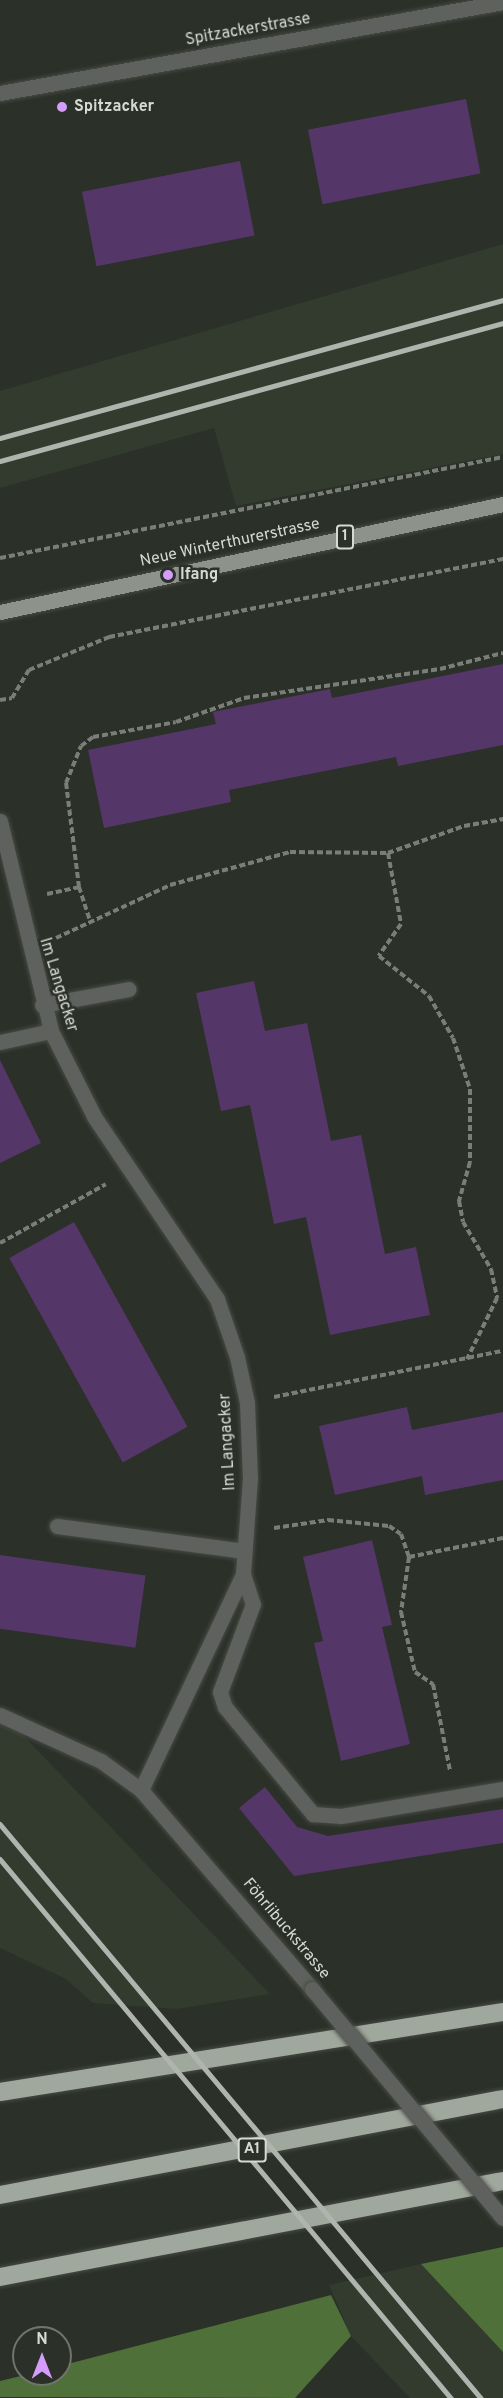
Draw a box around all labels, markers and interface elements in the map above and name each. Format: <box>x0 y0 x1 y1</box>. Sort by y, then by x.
street label: Spitzackerstrasse <box>184 10 312 50</box>
place label: Spitzacker <box>74 97 154 117</box>
marker: Spitzacker <box>55 100 69 114</box>
street label: Neue Winterthurerstrasse <box>138 515 322 571</box>
road number: 1 <box>336 525 354 549</box>
place label: Ifang <box>180 565 218 585</box>
marker: Ifang <box>161 568 175 582</box>
street label: Im Langacker <box>35 936 81 1034</box>
street label: Im Langacker <box>216 1393 240 1491</box>
street label: Föhrlibuckstrasse <box>238 1875 334 1983</box>
road number: A1 <box>237 2138 267 2162</box>
north arrow <box>12 2326 72 2386</box>
text: N <box>36 2330 48 2350</box>

